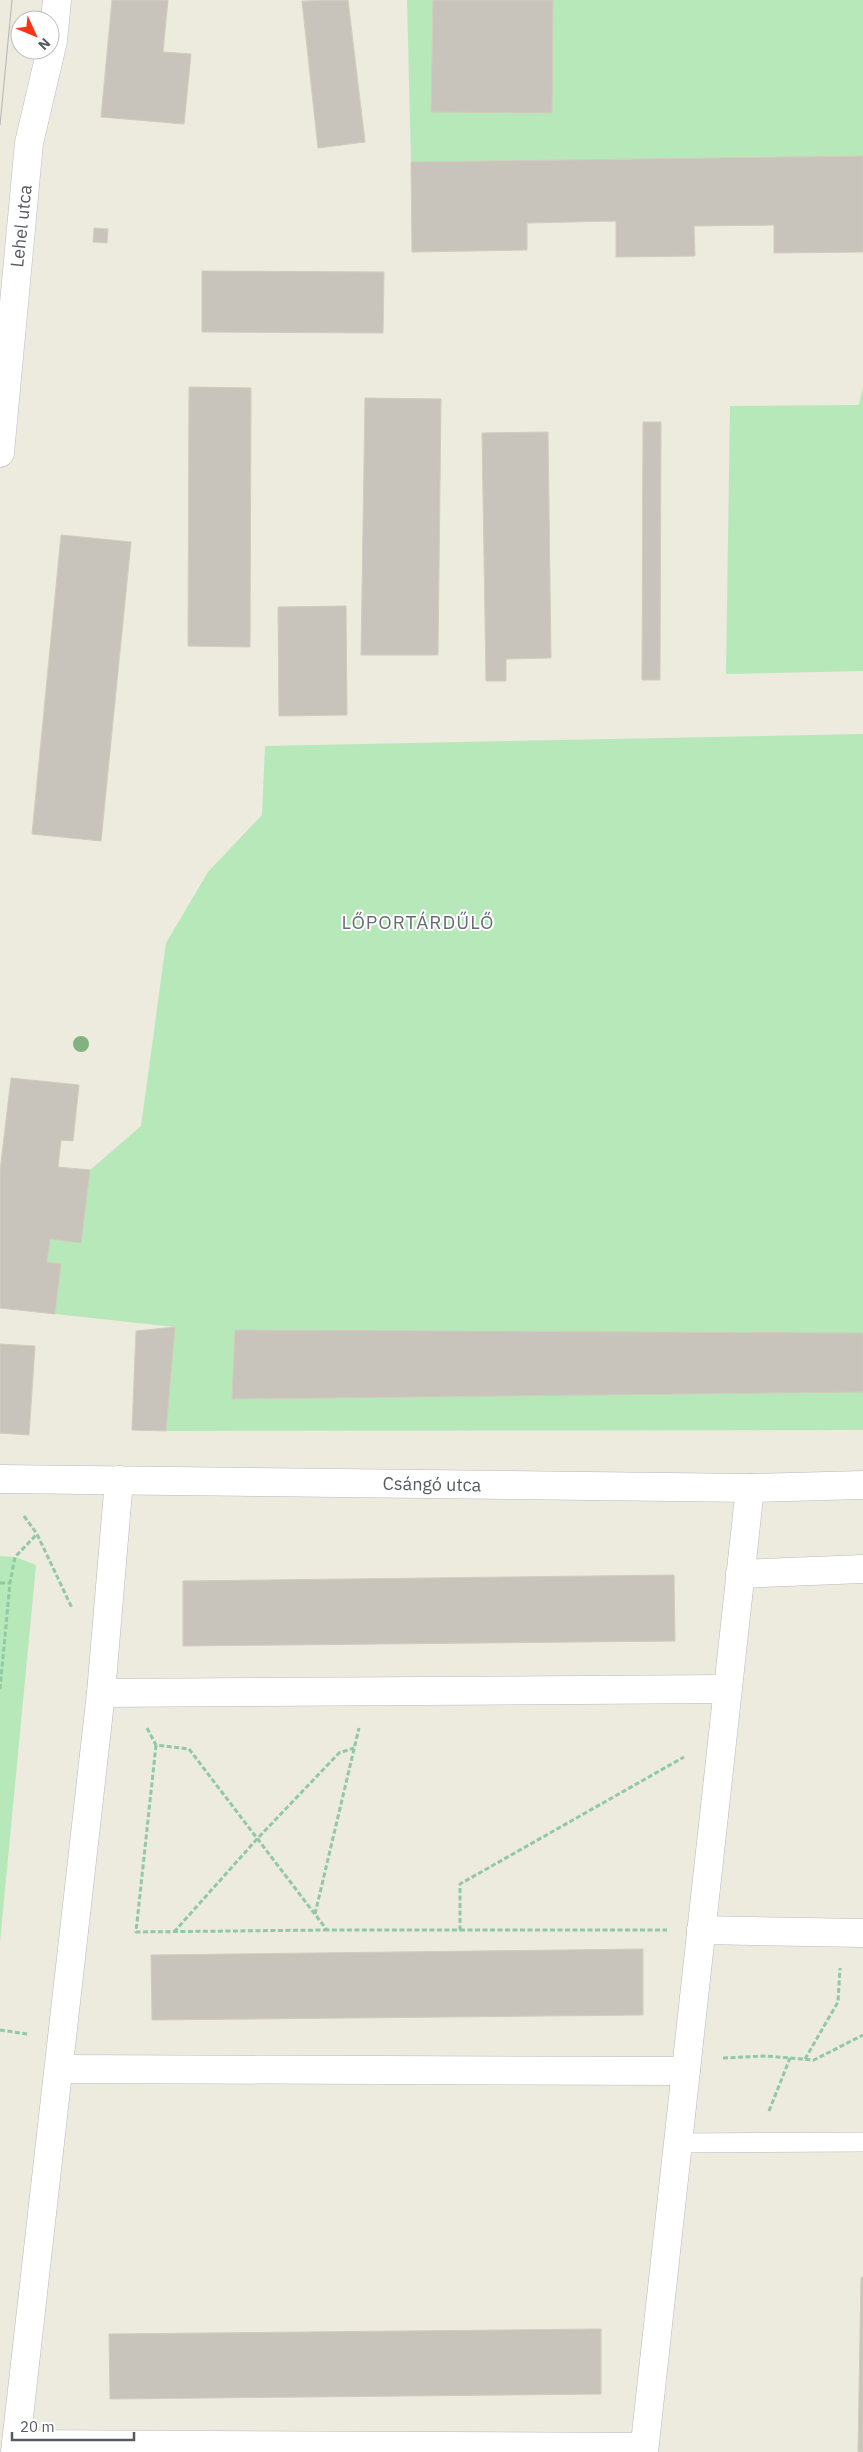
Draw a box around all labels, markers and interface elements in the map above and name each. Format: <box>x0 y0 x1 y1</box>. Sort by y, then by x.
north arrow <box>10 10 60 60</box>
text: N <box>34 34 54 54</box>
street label: Lehel utca <box>5 183 37 269</box>
district label: LŐPORTÁRDŰLŐ <box>341 910 495 934</box>
street label: Csángó utca <box>382 1472 482 1496</box>
scale bar <box>12 2410 135 2442</box>
text: 20 m <box>20 2417 55 2436</box>

